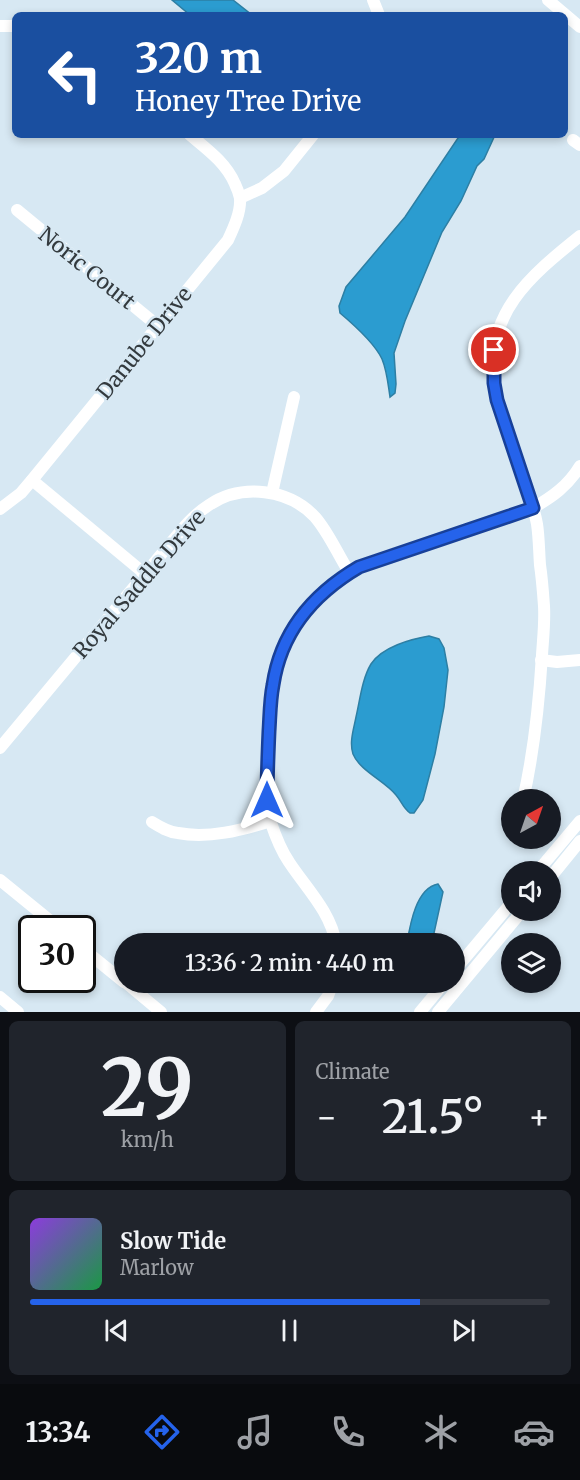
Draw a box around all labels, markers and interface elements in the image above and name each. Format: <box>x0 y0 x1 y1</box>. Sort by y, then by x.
text: 320 m <box>135 32 262 84</box>
icon: left <box>36 36 114 114</box>
text: Honey Tree Drive <box>135 84 361 118</box>
street label: Noric Court <box>33 221 141 315</box>
street label: Danube Drive <box>90 281 198 405</box>
pin <box>468 324 519 375</box>
icon: arrive <box>477 333 510 366</box>
street label: Royal Saddle Drive <box>67 504 211 664</box>
position arrow <box>235 768 299 832</box>
north arrow <box>501 789 561 849</box>
map controls <box>501 789 561 993</box>
button: sound <box>501 861 561 921</box>
speed limit sign: 30 <box>18 915 96 993</box>
button: layers <box>501 933 561 993</box>
text: 13:36 · 2 min · 440 m <box>185 949 394 977</box>
text: 29 <box>101 1039 194 1137</box>
text: Climate <box>316 1059 390 1084</box>
text: 21.5° <box>382 1089 484 1145</box>
text: − <box>316 1097 338 1138</box>
text: + <box>528 1097 550 1138</box>
text: km/h <box>121 1127 174 1152</box>
text: Slow Tide <box>120 1227 226 1255</box>
text: Marlow <box>120 1255 194 1280</box>
icon: previous <box>100 1314 133 1347</box>
icon: pause <box>273 1314 306 1347</box>
icon: next <box>447 1314 480 1347</box>
icon: directions <box>141 1411 183 1453</box>
icon: music <box>234 1411 276 1453</box>
icon: phone <box>327 1411 369 1453</box>
icon: climate <box>420 1411 462 1453</box>
icon: car <box>513 1411 555 1453</box>
text: 13:34 <box>25 1415 90 1449</box>

